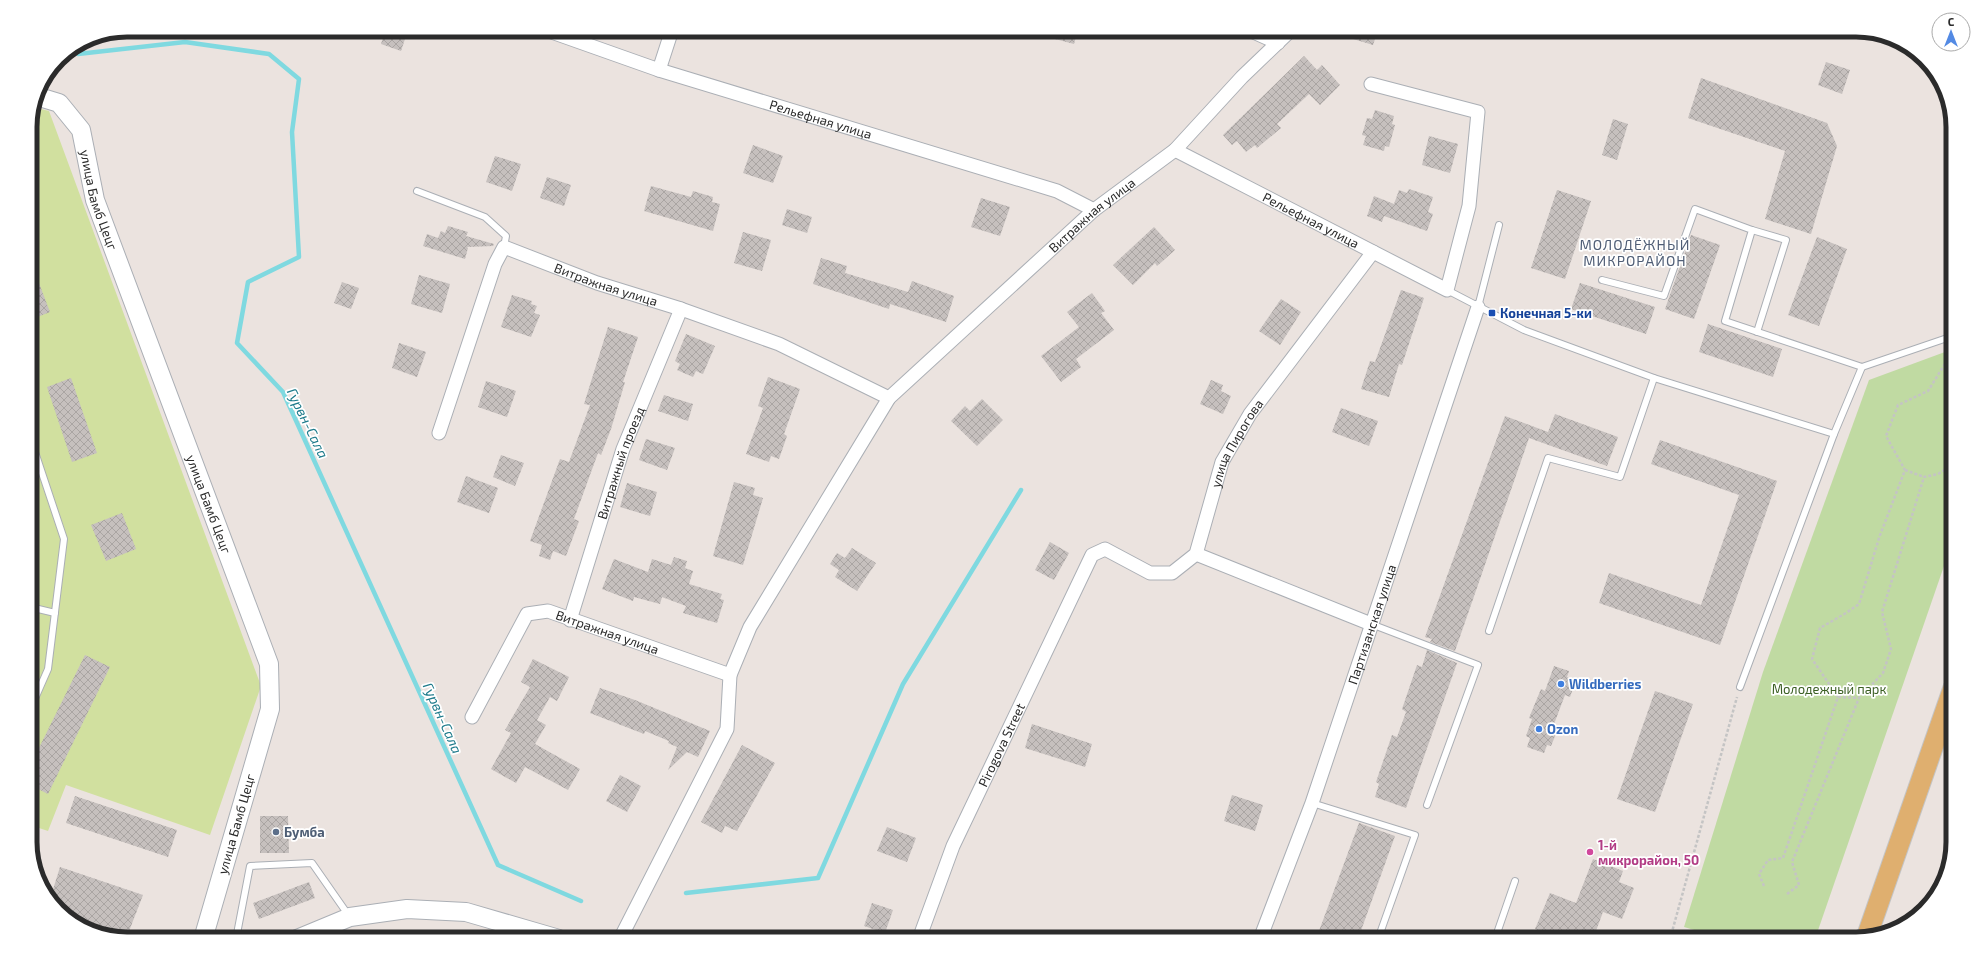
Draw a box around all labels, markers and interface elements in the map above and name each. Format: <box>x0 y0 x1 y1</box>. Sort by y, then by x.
north arrow <box>1931 12 1971 52</box>
text: С <box>1948 15 1955 28</box>
street label: Рельефная улица <box>768 96 874 142</box>
street label: улица Бамб Цецг <box>77 148 121 252</box>
street label: Витражная улица <box>1045 174 1138 256</box>
street label: Рельефная улица <box>1260 189 1362 251</box>
district label: МОЛОДЁЖНЫЙ МИКРОРАЙОН <box>1580 236 1690 269</box>
street label: Витражная улица <box>552 259 660 309</box>
place label: Конечная 5-ки <box>1500 305 1592 321</box>
marker: Конечная 5-ки <box>1487 308 1497 318</box>
water label: Гурвн-Сала <box>284 385 332 461</box>
street label: улица Пирогова <box>1207 396 1266 489</box>
street label: Витражный проезд <box>594 404 648 521</box>
street label: улица Бамб Цецг <box>183 453 235 556</box>
street label: Партизанская улица <box>1344 562 1399 686</box>
street label: Витражная улица <box>554 606 661 657</box>
place label: Wildberries <box>1569 676 1641 692</box>
marker: Wildberries <box>1556 679 1566 689</box>
water label: Гурвн-Сала <box>420 680 466 756</box>
park label: Молодежный парк <box>1772 681 1886 697</box>
street label: Pirogova Street <box>974 700 1028 789</box>
place label: Ozon <box>1547 721 1578 737</box>
marker: Ozon <box>1534 724 1544 734</box>
street label: улица Бамб Цецг <box>214 772 258 876</box>
place label: Бумба <box>284 824 325 840</box>
marker: Бумба <box>271 827 281 837</box>
place label: 1-й микрорайон, 50 <box>1598 837 1699 868</box>
marker: 1-й микрорайон, 50 <box>1585 847 1595 857</box>

